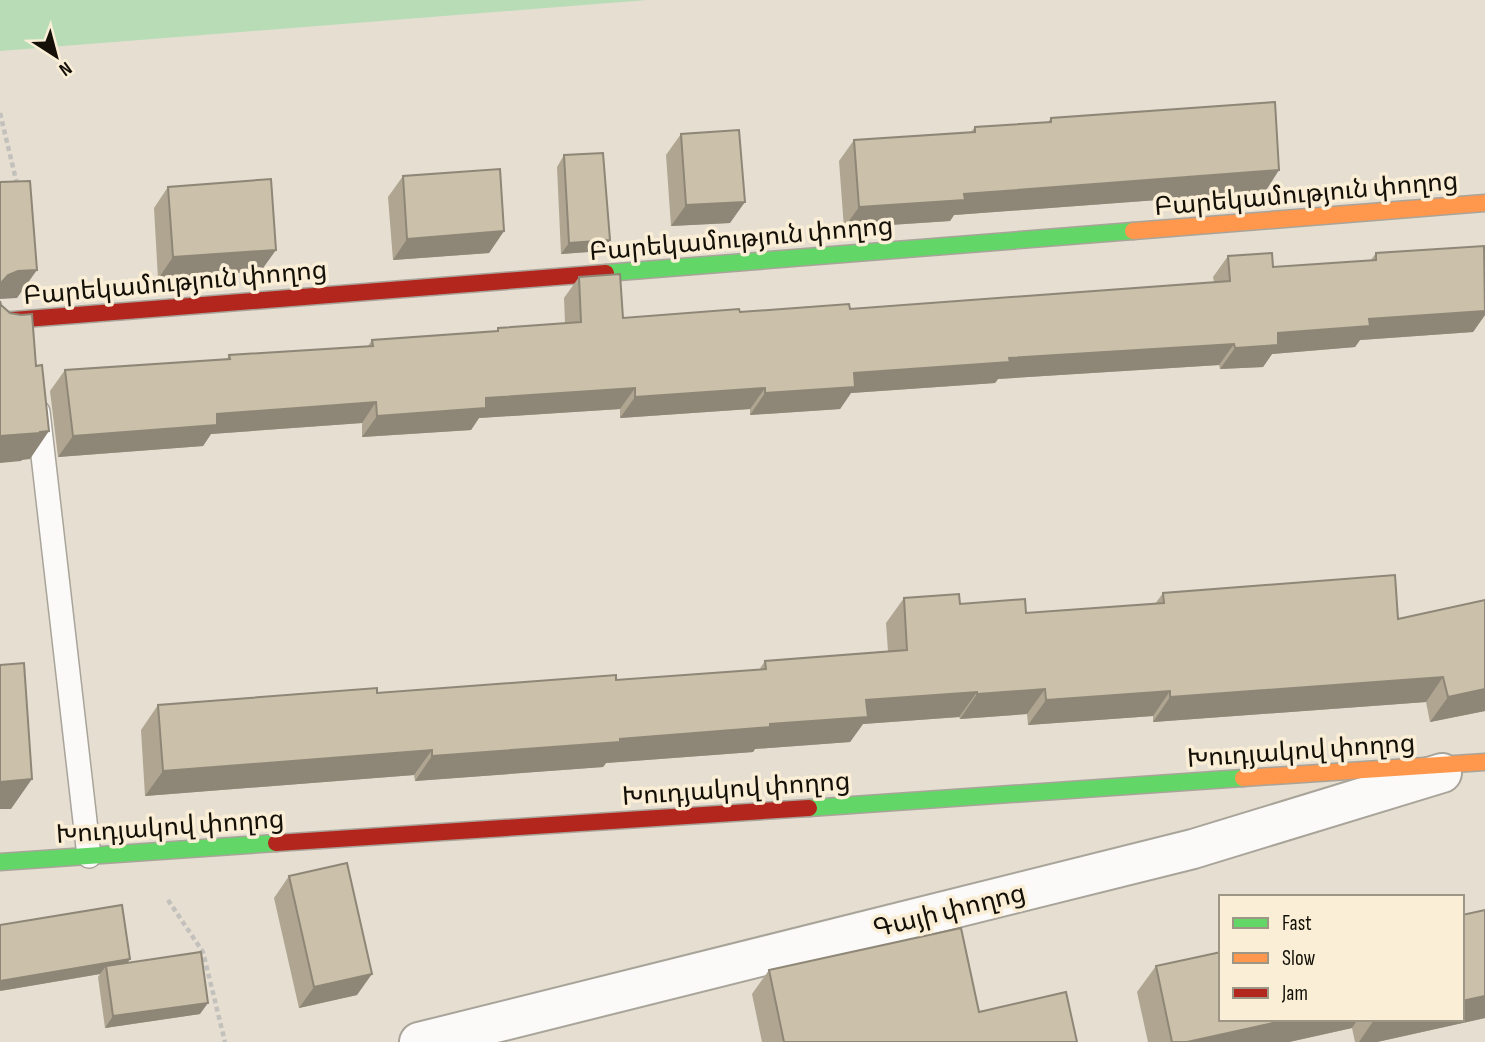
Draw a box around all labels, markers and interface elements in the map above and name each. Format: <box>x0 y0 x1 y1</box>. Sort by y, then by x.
north arrow <box>21 21 91 91</box>
text: N <box>54 56 76 81</box>
street label: Բարեկամություն փողոց <box>1153 166 1459 223</box>
street label: Բարեկամություն փողոց <box>588 211 894 268</box>
street label: Բարեկամություն փողոց <box>22 255 328 312</box>
street label: Խուդյակով փողոց <box>1186 728 1416 775</box>
street label: Խուդյակով փողոց <box>621 766 851 813</box>
street label: Խուդյակով փողոց <box>55 804 285 851</box>
street label: Գայի փողոց <box>870 878 1029 945</box>
legend <box>1219 895 1464 1021</box>
text: Fast <box>1282 911 1312 936</box>
text: Slow <box>1282 946 1316 971</box>
text: Jam <box>1281 981 1308 1006</box>

